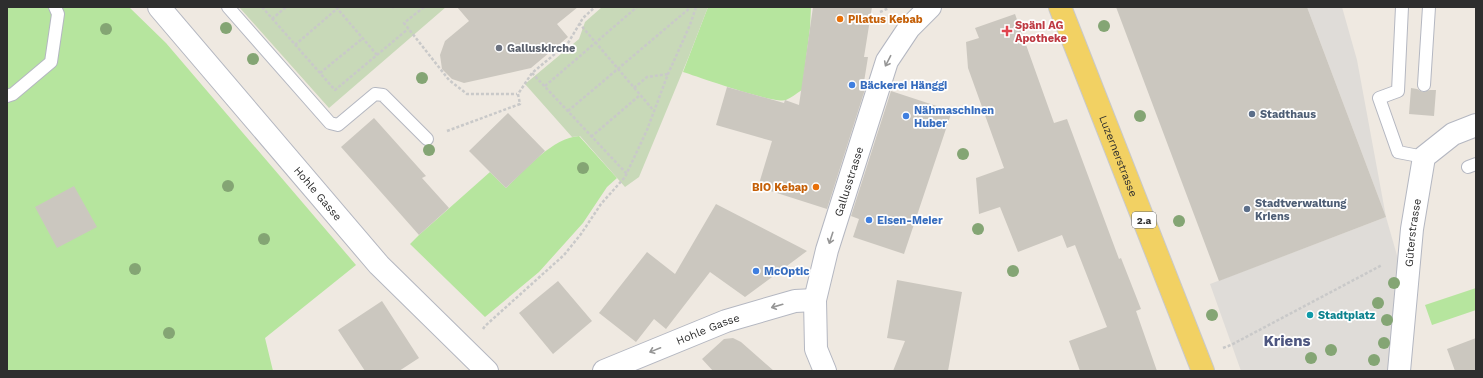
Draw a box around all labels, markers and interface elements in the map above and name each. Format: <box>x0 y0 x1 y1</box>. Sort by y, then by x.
place label: Pilatus Kebab <box>848 13 923 26</box>
marker: Pilatus Kebab <box>835 14 845 24</box>
place label: Späni AG Apotheke <box>1015 19 1067 45</box>
marker: Späni AG Apotheke <box>1002 26 1012 36</box>
place label: Galluskirche <box>507 42 575 55</box>
marker: Galluskirche <box>494 43 504 53</box>
one-way arrow <box>884 55 891 67</box>
place label: Bäckerei Hänggi <box>860 79 947 92</box>
marker: Bäckerei Hänggi <box>847 80 857 90</box>
place label: Nähmaschinen Huber <box>914 104 994 130</box>
place label: Stadthaus <box>1260 108 1316 121</box>
marker: Stadthaus <box>1247 109 1257 119</box>
marker: Nähmaschinen Huber <box>901 111 911 121</box>
street label: Luzernerstrasse <box>1096 114 1140 199</box>
street label: Gallusstrasse <box>832 145 866 218</box>
street label: Hohle Gasse <box>291 164 344 223</box>
place label: BIO Kebap <box>752 181 808 194</box>
marker: BIO Kebap <box>811 182 821 192</box>
place label: Stadtverwaltung Kriens <box>1255 197 1347 223</box>
street label: Güterstrasse <box>1403 198 1424 268</box>
marker: Stadtverwaltung Kriens <box>1242 204 1252 214</box>
road number: 2.a <box>1132 212 1156 228</box>
place label: Eisen-Meier <box>877 214 943 227</box>
marker: Eisen-Meier <box>864 215 874 225</box>
one-way arrow <box>827 231 834 244</box>
place label: McOptic <box>764 265 809 278</box>
marker: McOptic <box>751 266 761 276</box>
one-way arrow <box>771 303 784 311</box>
place label: Stadtplatz <box>1318 309 1376 322</box>
marker: Stadtplatz <box>1305 310 1315 320</box>
street label: Hohle Gasse <box>674 311 741 348</box>
district label: Kriens <box>1263 332 1311 350</box>
one-way arrow <box>649 347 661 355</box>

